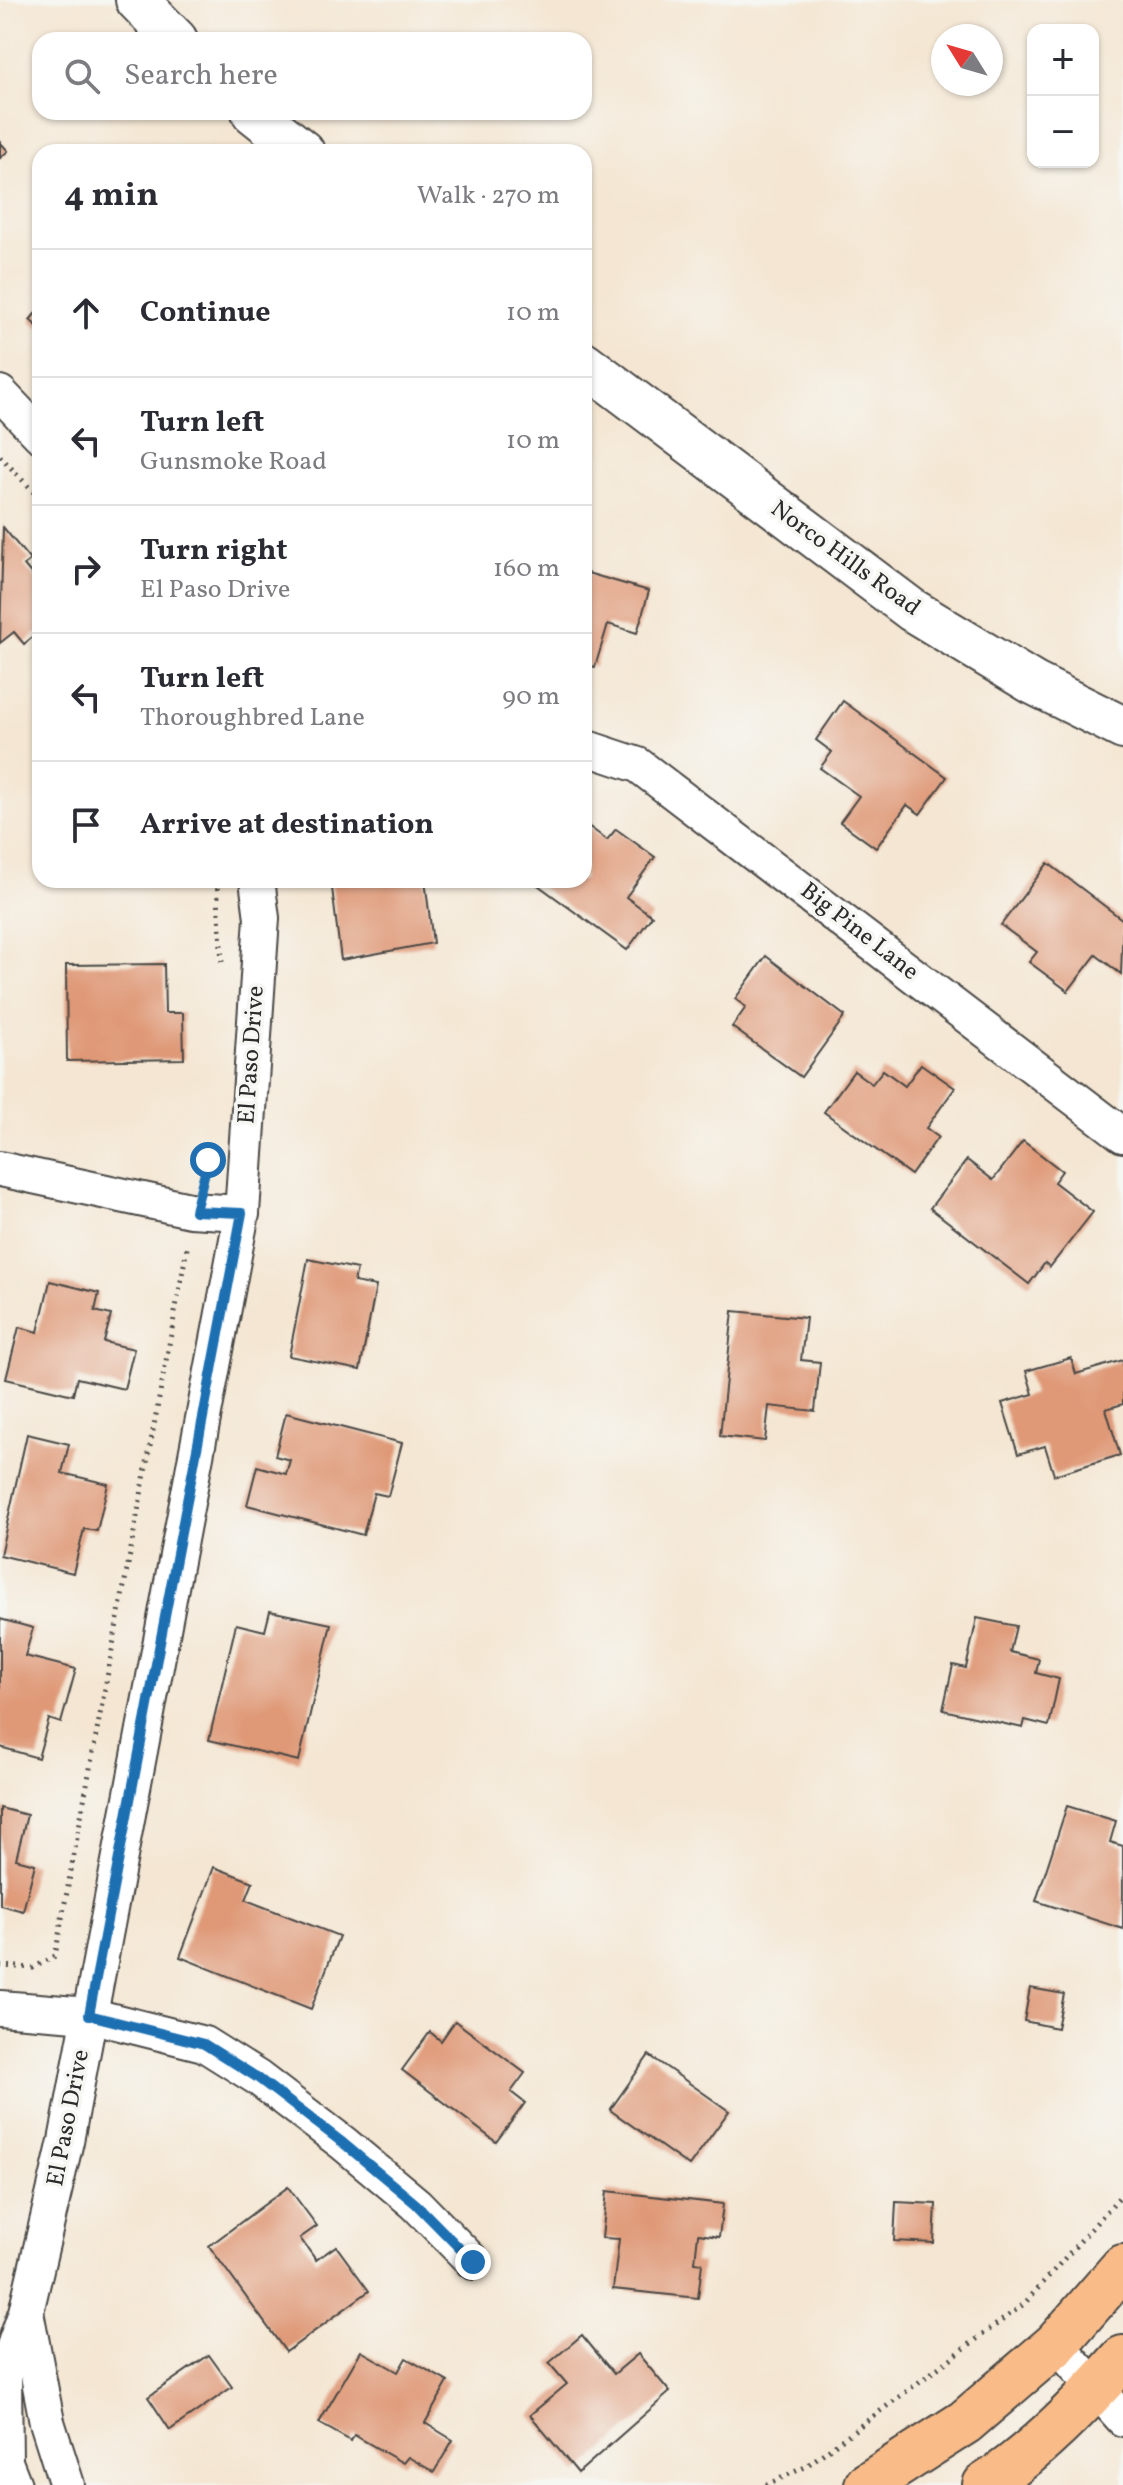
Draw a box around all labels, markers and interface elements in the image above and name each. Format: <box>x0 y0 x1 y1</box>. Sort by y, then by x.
north arrow <box>931 24 1003 96</box>
map controls <box>1027 24 1099 168</box>
button: + <box>1027 24 1099 96</box>
search box <box>32 32 592 120</box>
icon: search <box>60 54 104 98</box>
text: Search here <box>124 55 278 97</box>
button: − <box>1027 96 1099 168</box>
text: 4 min <box>64 173 159 220</box>
text: Walk · 270 m <box>417 178 560 214</box>
icon: ahead <box>64 291 108 335</box>
text: Continue <box>140 292 271 334</box>
text: 10 m <box>506 295 560 331</box>
text: Turn left <box>140 402 264 444</box>
icon: left <box>64 419 108 463</box>
text: 10 m <box>506 423 560 459</box>
text: Gunsmoke Road <box>140 444 327 480</box>
street label: Norco Hills Road <box>763 493 927 625</box>
text: Turn right <box>140 530 288 572</box>
icon: right <box>64 547 108 591</box>
text: 160 m <box>493 551 560 587</box>
text: El Paso Drive <box>140 572 290 608</box>
text: Turn left <box>140 658 264 700</box>
icon: left <box>64 675 108 719</box>
text: 90 m <box>502 679 560 715</box>
text: Thoroughbred Lane <box>140 700 365 736</box>
icon: arrive <box>64 803 108 847</box>
text: Arrive at destination <box>140 804 434 846</box>
street label: Big Pine Lane <box>793 875 925 989</box>
street label: El Paso Drive <box>230 985 274 1125</box>
route start <box>190 1142 226 1178</box>
street label: El Paso Drive <box>39 2047 99 2189</box>
route end <box>455 2244 491 2280</box>

